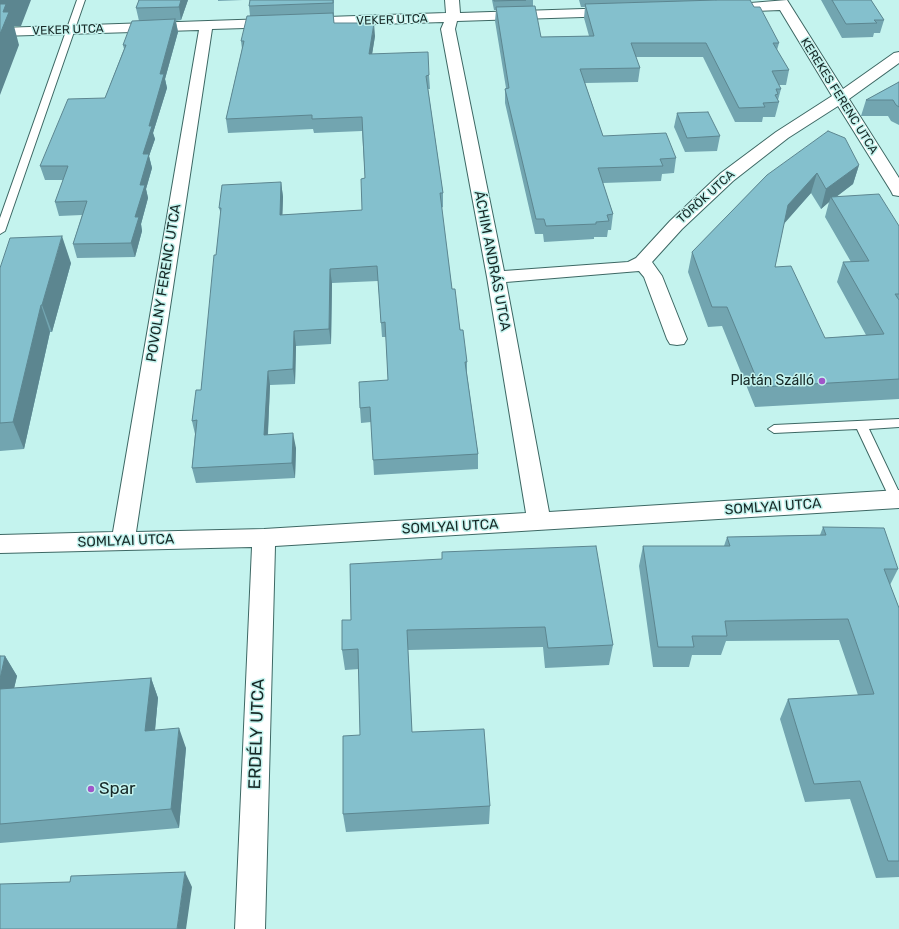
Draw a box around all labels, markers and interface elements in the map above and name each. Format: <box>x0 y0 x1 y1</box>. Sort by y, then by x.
street label: VEKER UTCA <box>356 12 428 28</box>
street label: VEKER UTCA <box>32 22 104 38</box>
street label: KEREKES FERENC UTCA <box>797 35 881 157</box>
street label: TÖRÖK UTCA <box>674 168 738 226</box>
street label: ÁCHIM ANDRÁS UTCA <box>470 189 514 333</box>
street label: POVOLNY FERENC UTCA <box>143 203 185 363</box>
place label: Platán Szálló <box>730 373 814 389</box>
marker: Platán Szálló <box>817 376 827 386</box>
street label: SOMLYAI UTCA <box>724 495 822 519</box>
street label: SOMLYAI UTCA <box>401 516 499 538</box>
street label: SOMLYAI UTCA <box>77 531 175 551</box>
street label: ERDÉLY UTCA <box>245 678 269 790</box>
place label: Spar <box>99 779 136 799</box>
marker: Spar <box>86 784 96 794</box>

